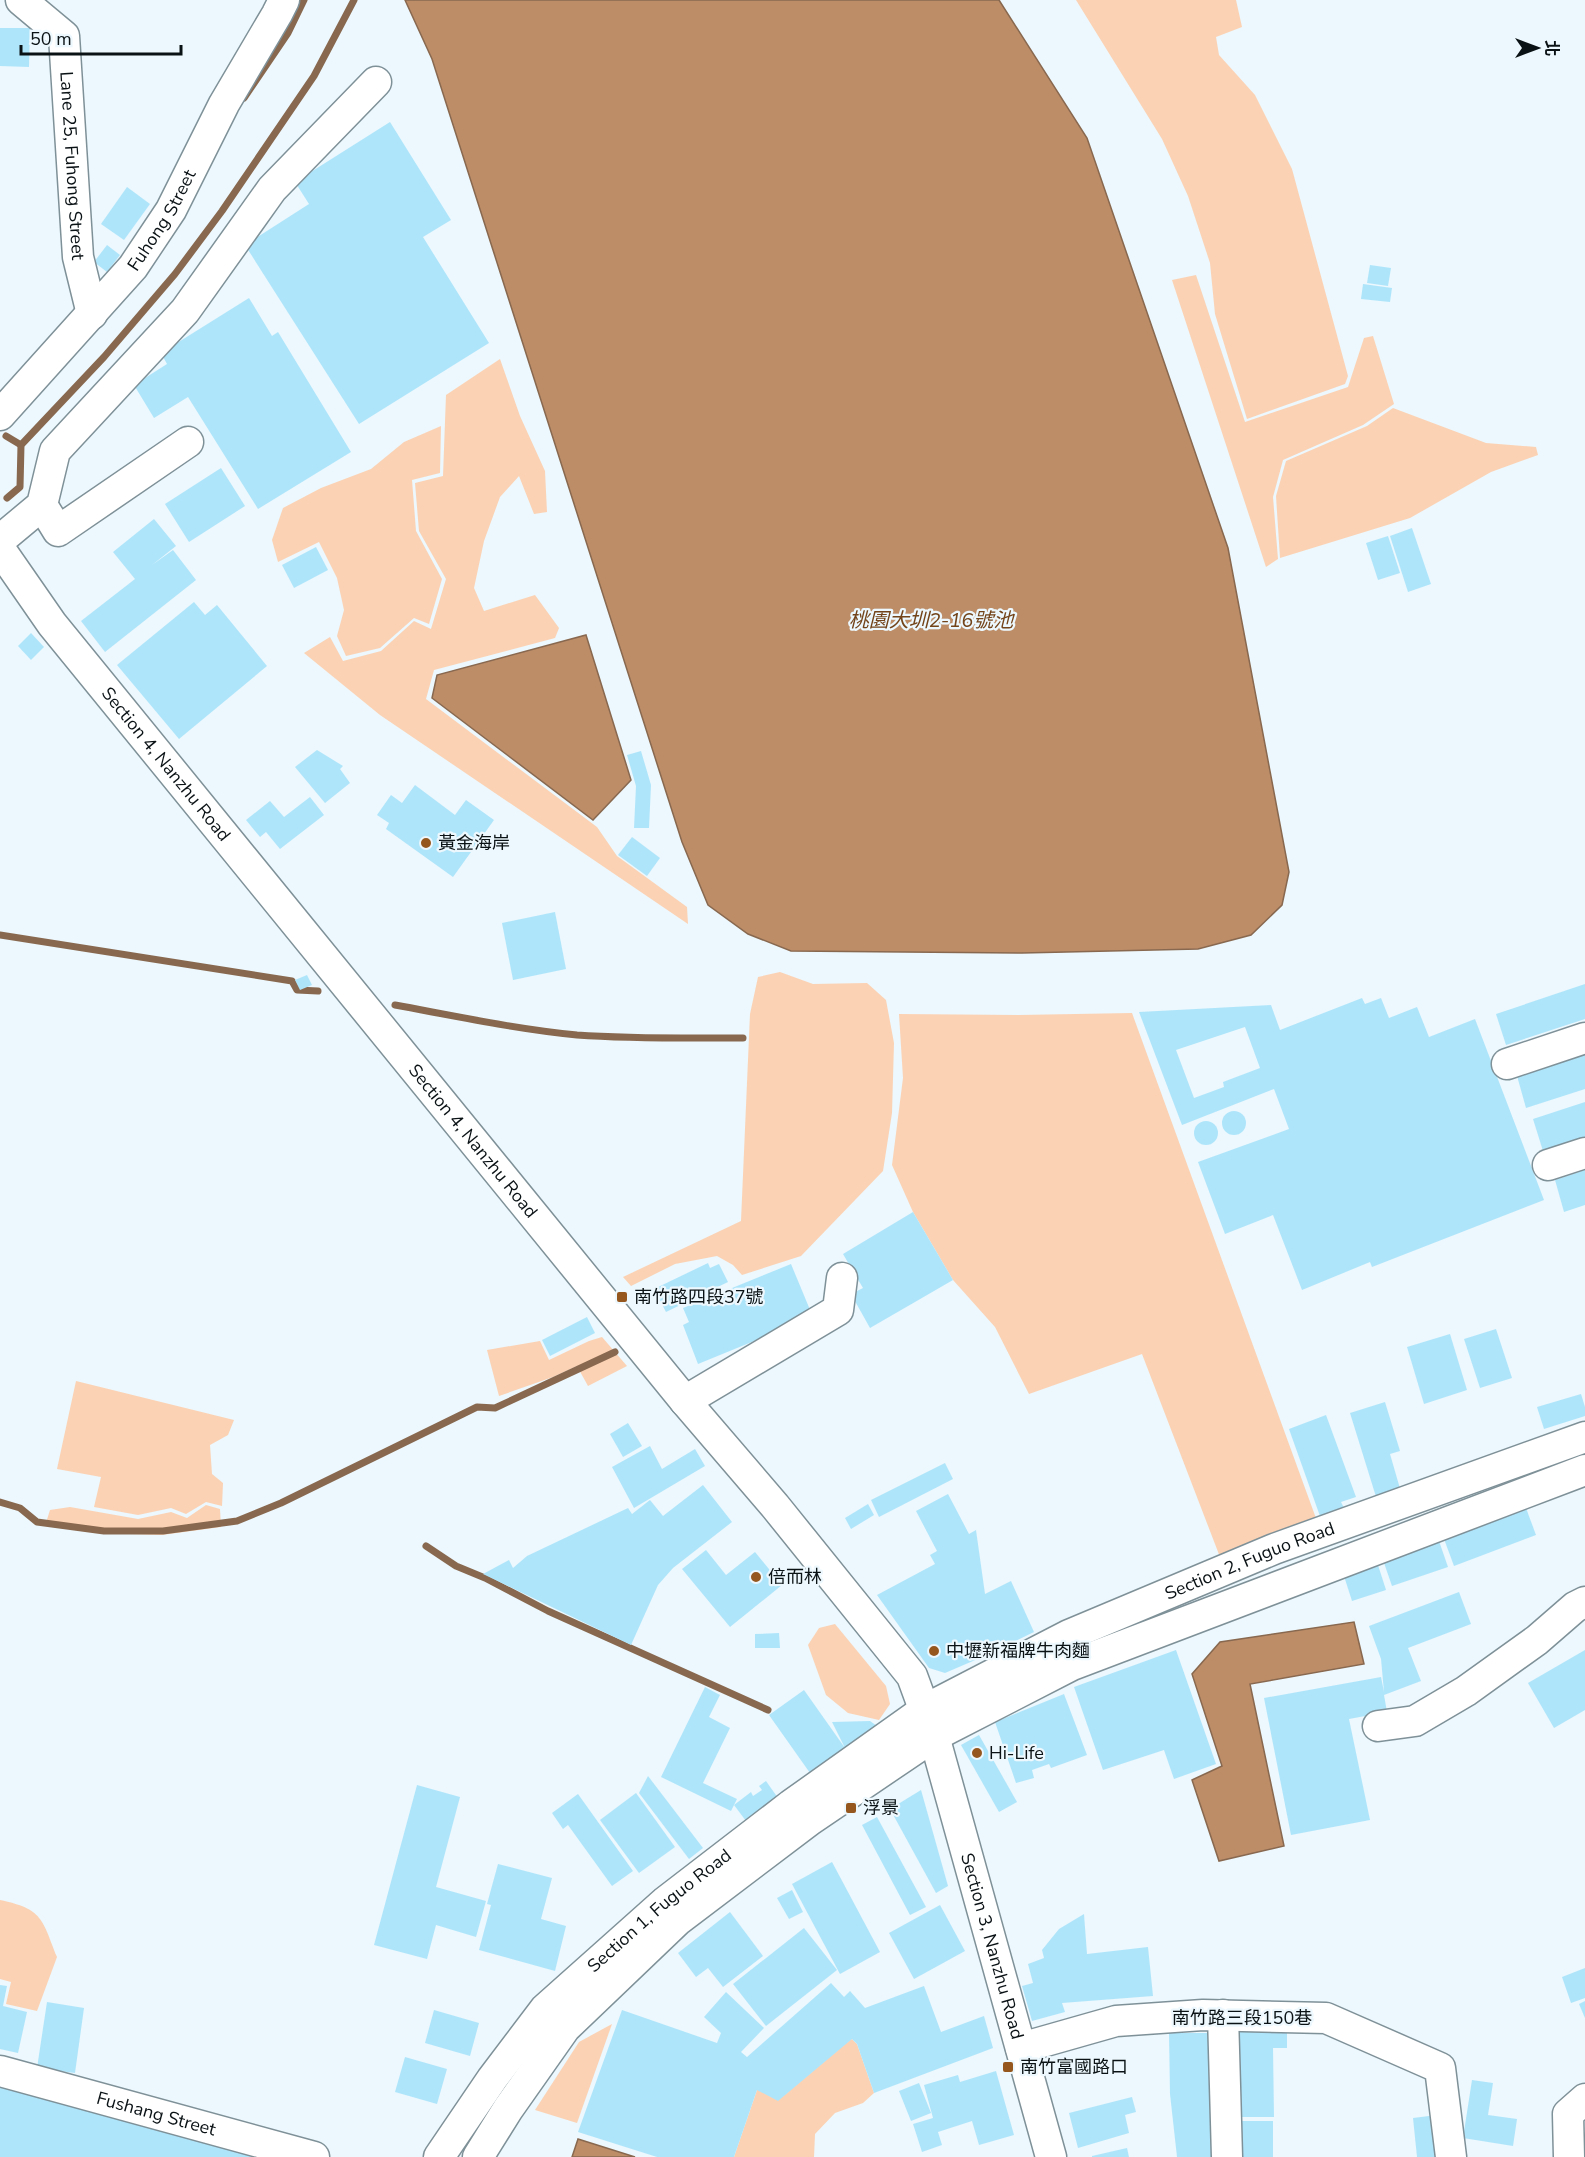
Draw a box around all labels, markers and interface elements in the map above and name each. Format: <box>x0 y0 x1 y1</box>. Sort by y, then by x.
scale bar <box>21 18 182 56</box>
north arrow <box>1507 18 1567 78</box>
text: 50 m <box>30 27 72 51</box>
text: 北 <box>1540 40 1562 56</box>
street label: Lane 25, Fuhong Street <box>54 71 90 261</box>
street label: Fuhong Street <box>122 165 202 276</box>
water label: 桃園大圳2-16號池 <box>849 607 1015 634</box>
street label: Section 4, Nanzhu Road <box>96 682 236 846</box>
place label: 黃金海岸 <box>438 831 510 855</box>
marker: 黃金海岸 <box>419 836 433 850</box>
street label: Section 4, Nanzhu Road <box>403 1059 543 1223</box>
place label: 南竹路四段37號 <box>634 1285 764 1309</box>
marker: 南竹路四段37號 <box>615 1290 629 1304</box>
street label: Section 2, Fuguo Road <box>1161 1516 1338 1605</box>
place label: 倍而林 <box>768 1565 822 1589</box>
marker: 倍而林 <box>749 1570 763 1584</box>
place label: 中壢新福牌牛肉麵 <box>946 1639 1090 1663</box>
marker: 中壢新福牌牛肉麵 <box>927 1644 941 1658</box>
place label: Hi-Life <box>989 1741 1044 1765</box>
marker: Hi-Life <box>970 1746 984 1760</box>
place label: 浮景 <box>863 1796 899 1820</box>
marker: 浮景 <box>844 1801 858 1815</box>
street label: Section 1, Fuguo Road <box>582 1843 736 1978</box>
street label: Section 3, Nanzhu Road <box>955 1850 1030 2042</box>
street label: 南竹路三段150巷 <box>1172 2006 1312 2030</box>
place label: 南竹富國路口 <box>1020 2055 1128 2079</box>
marker: 南竹富國路口 <box>1001 2060 1015 2074</box>
street label: Fushang Street <box>94 2086 219 2142</box>

